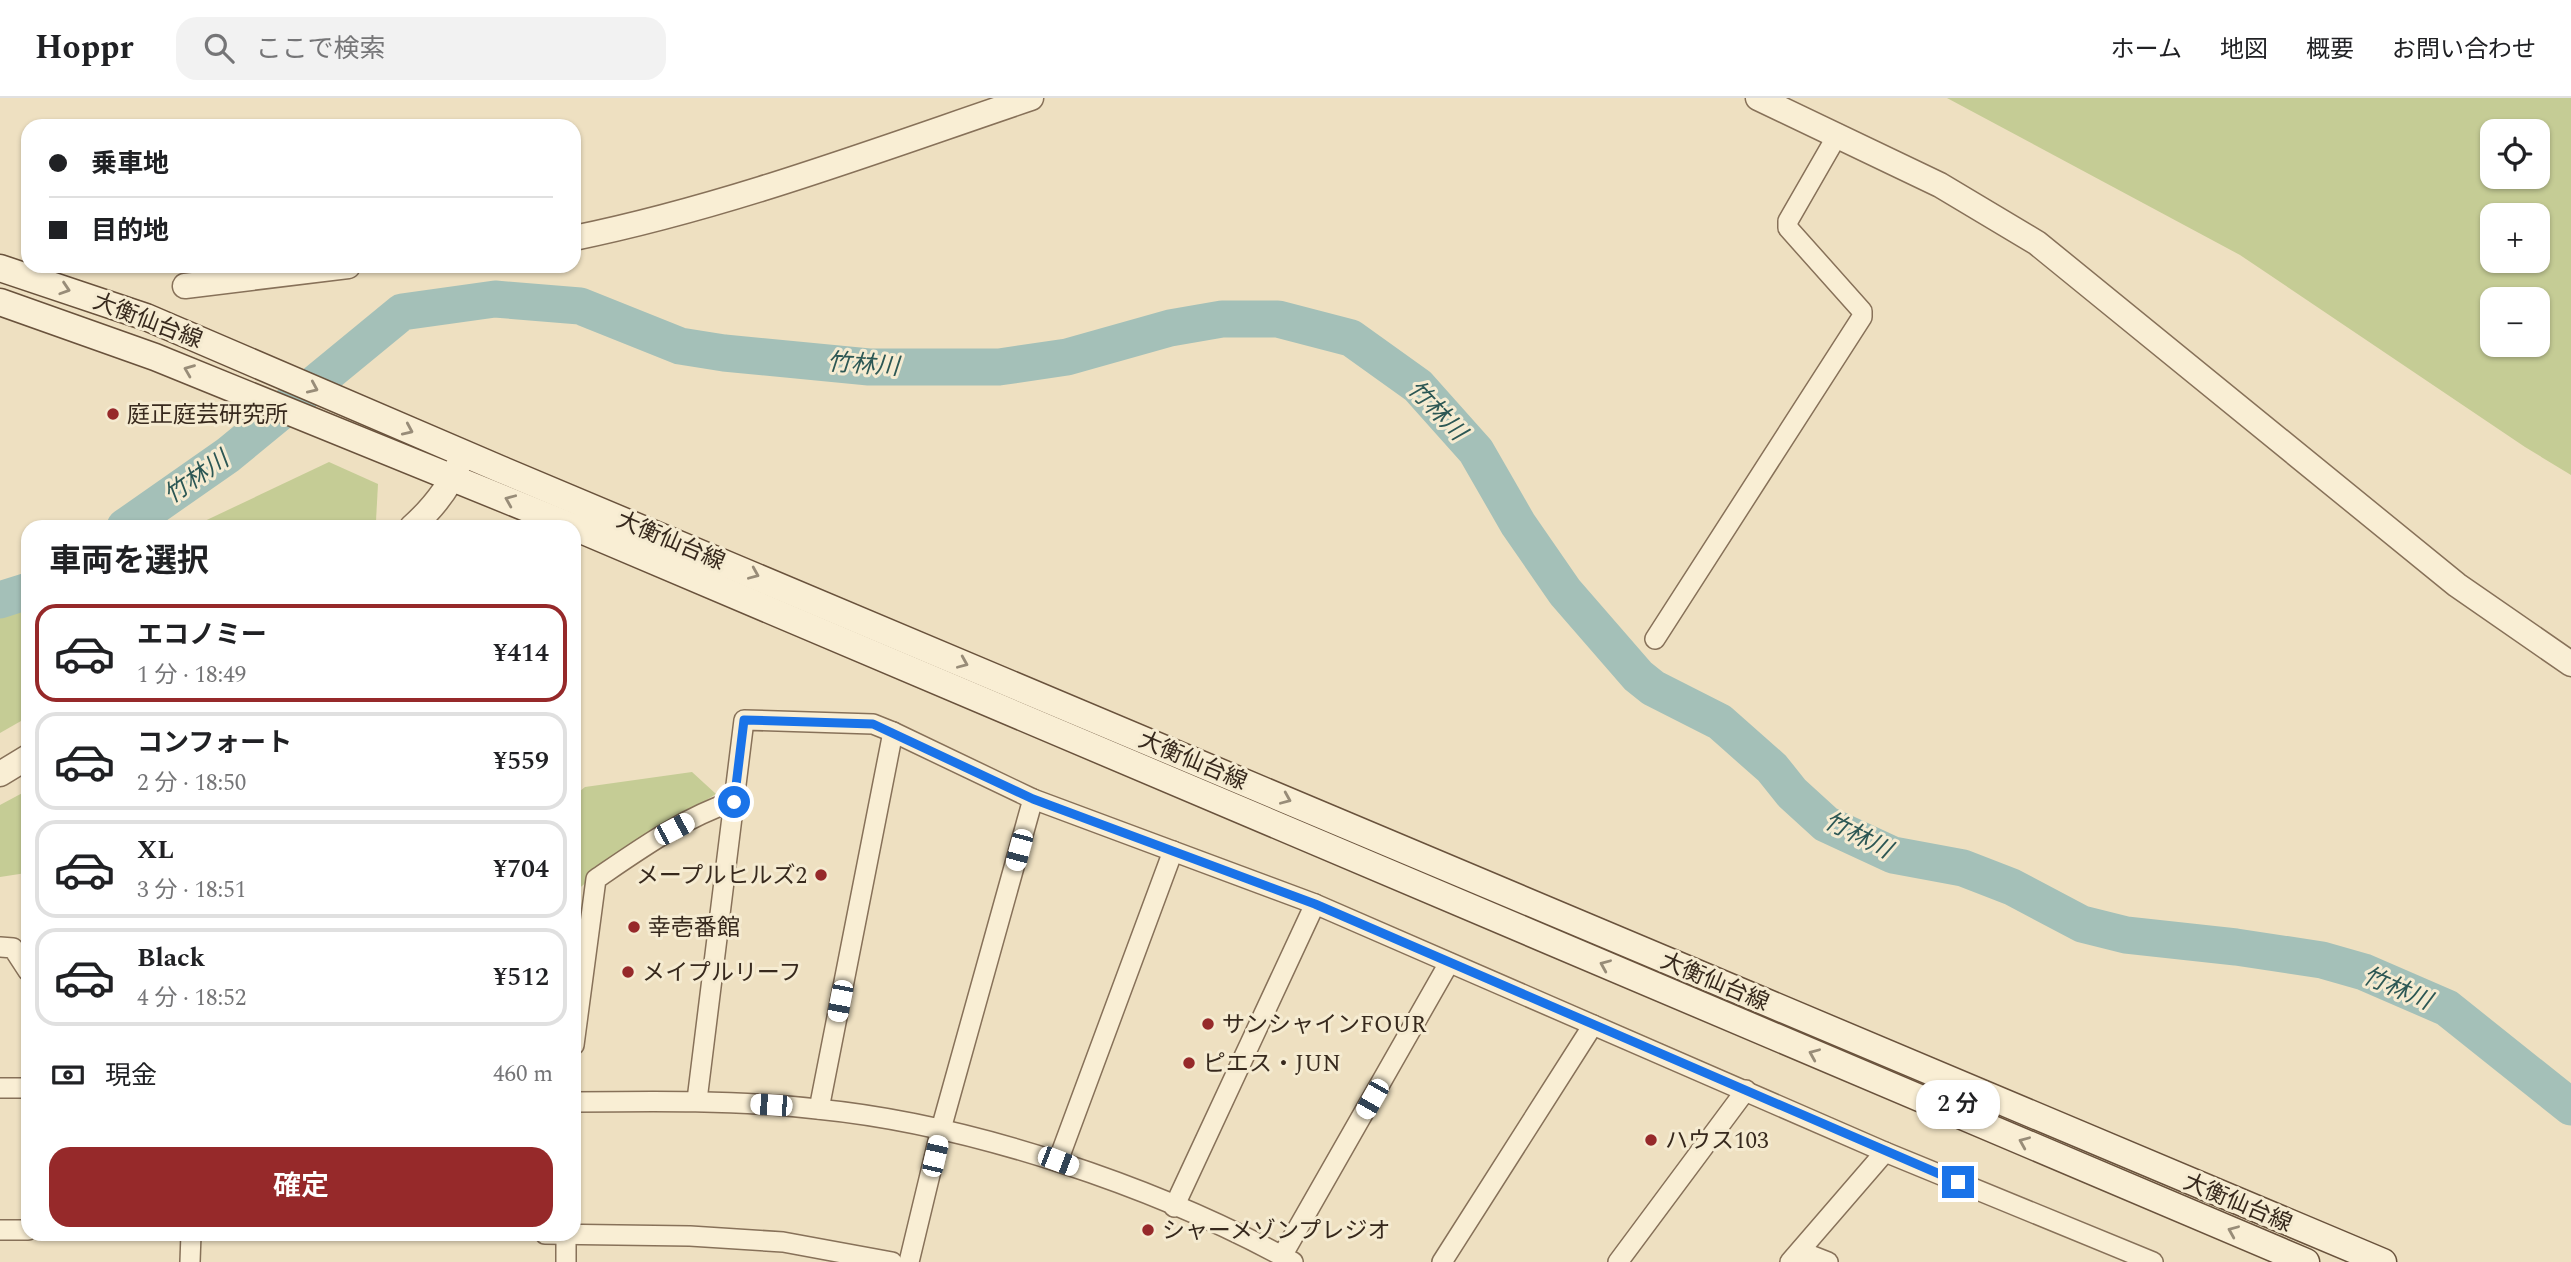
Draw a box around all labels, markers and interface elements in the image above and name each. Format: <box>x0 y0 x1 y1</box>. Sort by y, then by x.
search box <box>176 17 666 80</box>
text: Hoppr <box>35 23 134 73</box>
icon: search <box>200 29 238 67</box>
text: ここで検索 <box>256 29 386 69</box>
text: ホーム <box>2111 32 2182 68</box>
text: 地図 <box>2220 32 2268 68</box>
text: 概要 <box>2306 32 2354 68</box>
text: お問い合わせ <box>2392 32 2536 68</box>
map controls <box>2480 119 2550 357</box>
button: locate <box>2480 119 2550 189</box>
text: 乗車地 <box>91 144 169 184</box>
button: + <box>2480 203 2550 273</box>
text: 目的地 <box>91 211 169 251</box>
one-way arrow <box>58 281 71 295</box>
street label: 大衡仙台線 <box>88 284 207 358</box>
button: − <box>2480 287 2550 357</box>
water label: 竹林川 <box>826 345 903 386</box>
one-way arrow <box>183 365 195 379</box>
water label: 竹林川 <box>1398 372 1476 451</box>
one-way arrow <box>306 380 318 394</box>
place label: 庭正庭芸研究所 <box>127 398 288 433</box>
marker: 庭正庭芸研究所 <box>105 406 121 422</box>
one-way arrow <box>401 421 413 435</box>
water label: 竹林川 <box>157 441 239 513</box>
one-way arrow <box>504 495 516 509</box>
street label: 大衡仙台線 <box>611 503 730 580</box>
text: 車両を選択 <box>49 537 209 586</box>
one-way arrow <box>746 566 759 580</box>
text: エコノミー <box>137 615 267 655</box>
icon: car <box>53 622 116 685</box>
text: ¥414 <box>493 633 549 673</box>
one-way arrow <box>957 654 969 668</box>
text: 1 分 · 18:49 <box>137 658 246 693</box>
text: コンフォート <box>137 723 292 763</box>
street label: 大衡仙台線 <box>1133 723 1252 800</box>
icon: car <box>53 730 116 793</box>
text: ¥559 <box>493 741 549 781</box>
text: 2 分 · 18:50 <box>137 766 246 801</box>
route start <box>718 786 750 818</box>
one-way arrow <box>1278 791 1291 805</box>
water label: 竹林川 <box>1817 804 1900 870</box>
car <box>651 810 698 848</box>
car <box>1004 827 1035 873</box>
text: XL <box>137 830 174 870</box>
icon: car <box>53 838 116 901</box>
text: ¥704 <box>493 849 549 889</box>
place label: メープルヒルズ2 <box>636 859 807 894</box>
marker: メープルヒルズ2 <box>813 867 829 883</box>
text: 3 分 · 18:51 <box>137 873 246 908</box>
place label: 幸壱番館 <box>648 911 740 946</box>
marker: 幸壱番館 <box>626 919 642 935</box>
text: Black <box>137 938 205 978</box>
street label: 大衡仙台線 <box>1655 944 1774 1021</box>
icon: car <box>53 946 116 1009</box>
place label: メイプルリーフ <box>642 956 802 991</box>
text: ¥512 <box>493 957 549 997</box>
water label: 竹林川 <box>2356 958 2440 1021</box>
one-way arrow <box>1599 959 1612 973</box>
marker: メイプルリーフ <box>620 964 636 980</box>
car <box>826 978 855 1024</box>
text: 4 分 · 18:52 <box>137 981 246 1016</box>
place label: サンシャインFOUR <box>1222 1008 1427 1043</box>
marker: サンシャインFOUR <box>1200 1016 1216 1032</box>
place label: ピエス・JUN <box>1203 1047 1341 1082</box>
one-way arrow <box>1809 1048 1821 1062</box>
marker: ピエス・JUN <box>1181 1055 1197 1071</box>
icon: cash <box>49 1056 87 1094</box>
text: 現金 <box>105 1056 157 1096</box>
text: 460 m <box>493 1057 553 1092</box>
car <box>1353 1076 1392 1122</box>
callout: 2 分 <box>1916 1080 2000 1130</box>
text: 2 分 <box>1937 1087 1979 1122</box>
car <box>750 1093 793 1117</box>
place label: ハウス103 <box>1665 1124 1769 1159</box>
marker: ハウス103 <box>1643 1132 1659 1148</box>
car <box>921 1133 950 1179</box>
one-way arrow <box>2018 1137 2030 1151</box>
car <box>1035 1144 1082 1178</box>
button: 確定 <box>49 1147 553 1227</box>
street label: 大衡仙台線 <box>2178 1165 2297 1242</box>
route end <box>1942 1166 1974 1198</box>
place label: シャーメゾンプレジオ <box>1162 1214 1390 1249</box>
marker: シャーメゾンプレジオ <box>1140 1222 1156 1238</box>
one-way arrow <box>2228 1225 2240 1239</box>

